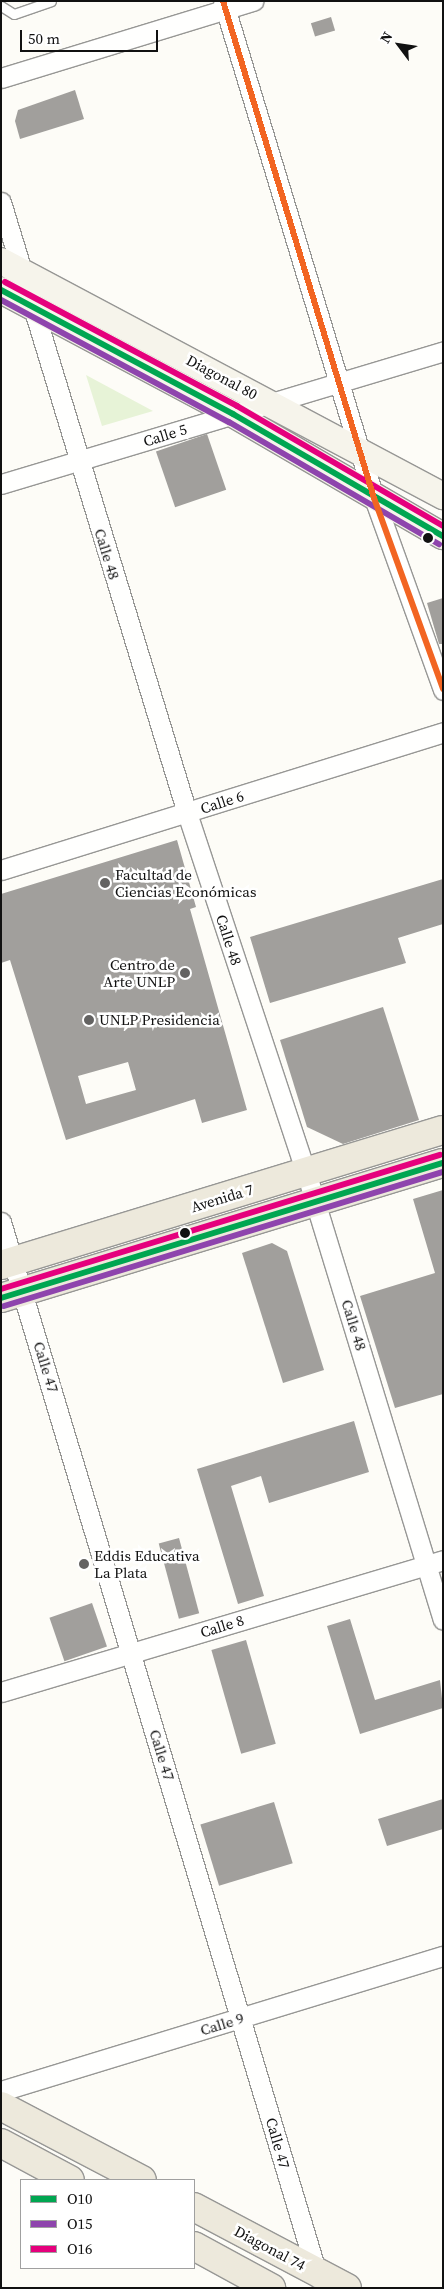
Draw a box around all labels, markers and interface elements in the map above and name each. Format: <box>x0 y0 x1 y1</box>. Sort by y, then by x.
scale bar <box>22 20 160 52</box>
north arrow <box>374 20 424 70</box>
text: 50 m <box>28 28 60 49</box>
text: N <box>375 28 397 47</box>
street label: Diagonal 80 <box>183 351 261 403</box>
street label: Calle 5 <box>141 420 189 450</box>
street label: Calle 48 <box>91 526 123 582</box>
unlabelled marker <box>423 533 433 543</box>
street label: Calle 6 <box>198 787 246 817</box>
place label: Facultad de Ciencias Económicas <box>115 865 256 900</box>
marker: Facultad de Ciencias Económicas <box>99 877 111 889</box>
street label: Calle 48 <box>212 912 246 968</box>
place label: Centro de Arte UNLP <box>103 955 175 990</box>
marker: Centro de Arte UNLP <box>179 967 191 979</box>
place label: UNLP Presidencia <box>99 1011 220 1029</box>
marker: UNLP Presidencia <box>83 1014 95 1026</box>
street label: Avenida 7 <box>189 1180 255 1216</box>
unlabelled marker <box>180 1228 190 1238</box>
street label: Calle 48 <box>338 1297 370 1353</box>
street label: Calle 47 <box>30 1339 62 1395</box>
place label: Eddis Educativa La Plata <box>94 1546 200 1581</box>
marker: Eddis Educativa La Plata <box>78 1558 90 1570</box>
street label: Calle 8 <box>198 1611 246 1641</box>
street label: Calle 47 <box>146 1727 178 1783</box>
street label: Calle 9 <box>198 2009 246 2039</box>
street label: Calle 47 <box>262 2115 294 2171</box>
legend <box>20 2179 195 2269</box>
text: O10 <box>67 2188 93 2209</box>
text: O15 <box>67 2213 93 2234</box>
street label: Diagonal 74 <box>231 2222 309 2274</box>
text: O16 <box>67 2238 93 2259</box>

